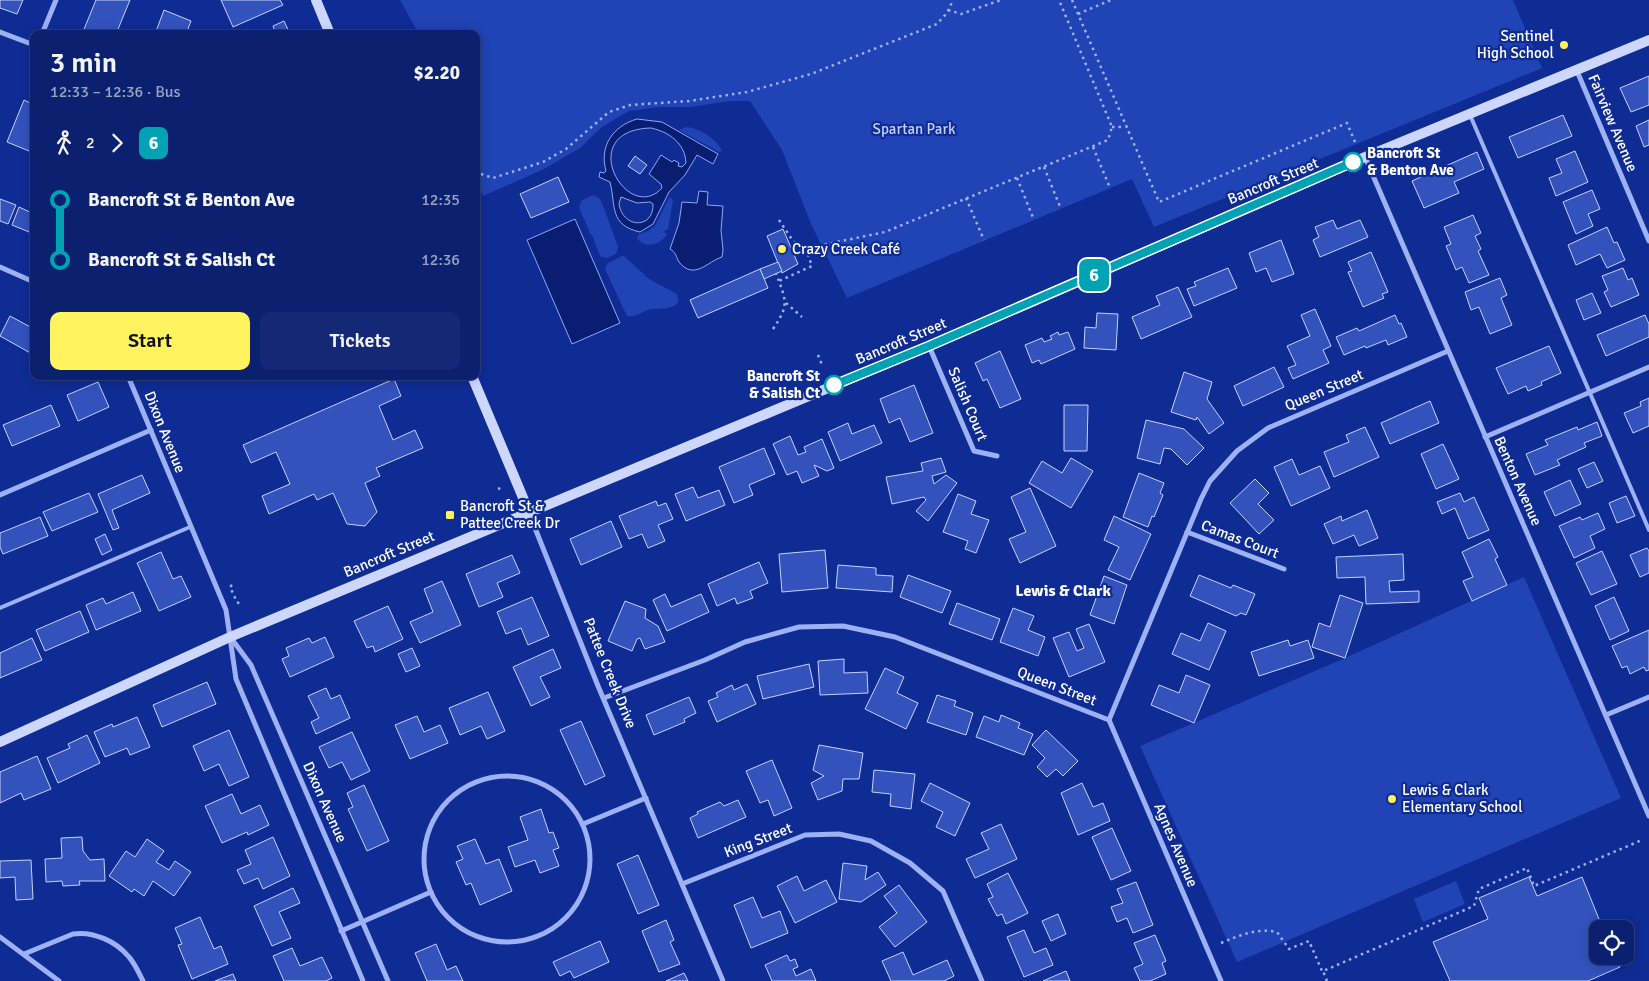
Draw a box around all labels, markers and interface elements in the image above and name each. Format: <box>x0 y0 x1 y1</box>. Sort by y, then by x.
place label: Sentinel High School <box>1477 27 1554 62</box>
marker: Sentinel High School <box>1558 39 1570 51</box>
text: 3 min <box>50 46 117 80</box>
text: $2.20 <box>414 61 460 85</box>
street label: Fairview Avenue <box>1584 72 1642 174</box>
text: 12:33 – 12:36 · Bus <box>50 82 181 102</box>
park label: Spartan Park <box>873 120 956 138</box>
icon: walk <box>50 129 78 157</box>
icon: forward <box>103 129 131 157</box>
text: 6 <box>149 132 158 154</box>
text: 2 <box>86 133 95 153</box>
place label: Bancroft St & Benton Ave <box>1367 144 1454 179</box>
marker: Bancroft St & Benton Ave <box>1343 152 1363 172</box>
street label: Bancroft Street <box>1225 154 1321 208</box>
text: Bancroft St & Benton Ave <box>88 188 295 212</box>
text: 12:35 <box>421 190 460 210</box>
place label: Crazy Creek Café <box>792 240 900 258</box>
marker: Crazy Creek Café <box>776 243 788 255</box>
text: Bancroft St & Salish Ct <box>88 248 275 272</box>
text: 12:36 <box>421 250 460 270</box>
line badge: 6 <box>1078 259 1110 291</box>
text: 6 <box>1089 264 1099 286</box>
button: Start <box>50 312 250 370</box>
button: Tickets <box>260 312 460 370</box>
street label: Bancroft Street <box>853 314 949 368</box>
street label: Salish Court <box>944 364 992 444</box>
street label: Queen Street <box>1282 365 1366 415</box>
place label: Bancroft St & Salish Ct <box>747 367 820 402</box>
marker: Bancroft St & Salish Ct <box>824 375 844 395</box>
street label: Dixon Avenue <box>140 389 190 475</box>
street label: Benton Avenue <box>1490 433 1546 529</box>
place label: Bancroft St & Pattee Creek Dr <box>460 497 560 532</box>
marker: Bancroft St & Pattee Creek Dr <box>444 509 456 521</box>
street label: Camas Court <box>1198 516 1282 562</box>
street label: Bancroft Street <box>341 527 437 581</box>
district label: Lewis & Clark <box>1015 581 1111 601</box>
street label: Pattee Creek Drive <box>580 615 640 731</box>
street label: Queen Street <box>1015 663 1099 709</box>
street label: Dixon Avenue <box>299 759 351 845</box>
place label: Lewis & Clark Elementary School <box>1402 781 1523 816</box>
marker: Lewis & Clark Elementary School <box>1386 793 1398 805</box>
street label: Agnes Avenue <box>1150 800 1202 890</box>
street label: King Street <box>721 819 795 861</box>
map controls <box>1589 920 1634 965</box>
button: locate <box>1589 920 1634 965</box>

